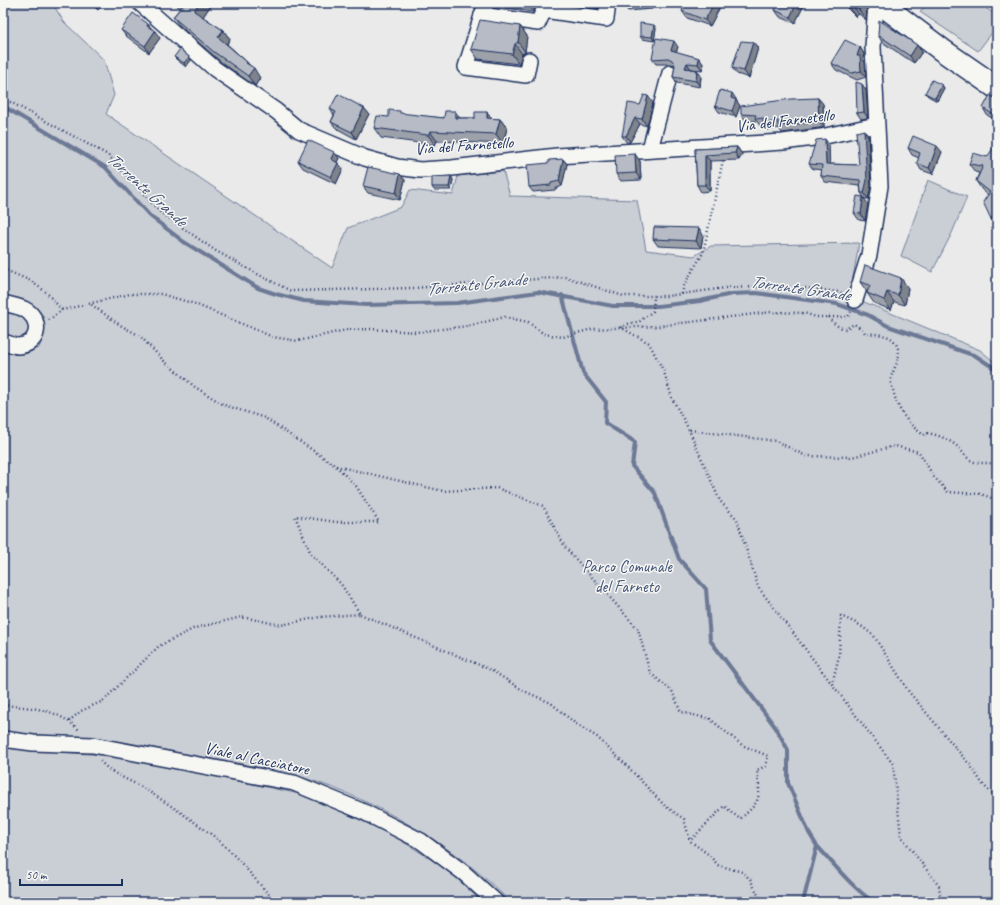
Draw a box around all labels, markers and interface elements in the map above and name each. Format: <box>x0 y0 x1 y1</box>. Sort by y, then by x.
street label: Via del Farnetello <box>735 104 836 137</box>
street label: Via del Farnetello <box>414 132 515 159</box>
water label: Torrente Grande <box>102 147 194 233</box>
water label: Torrente Grande <box>425 267 530 300</box>
water label: Torrente Grande <box>749 270 854 306</box>
park label: Parco Comunale del Farneto <box>582 556 673 597</box>
street label: Viale al Cacciatore <box>203 737 313 780</box>
scale bar <box>20 861 122 887</box>
text: 50 m <box>26 867 48 883</box>

